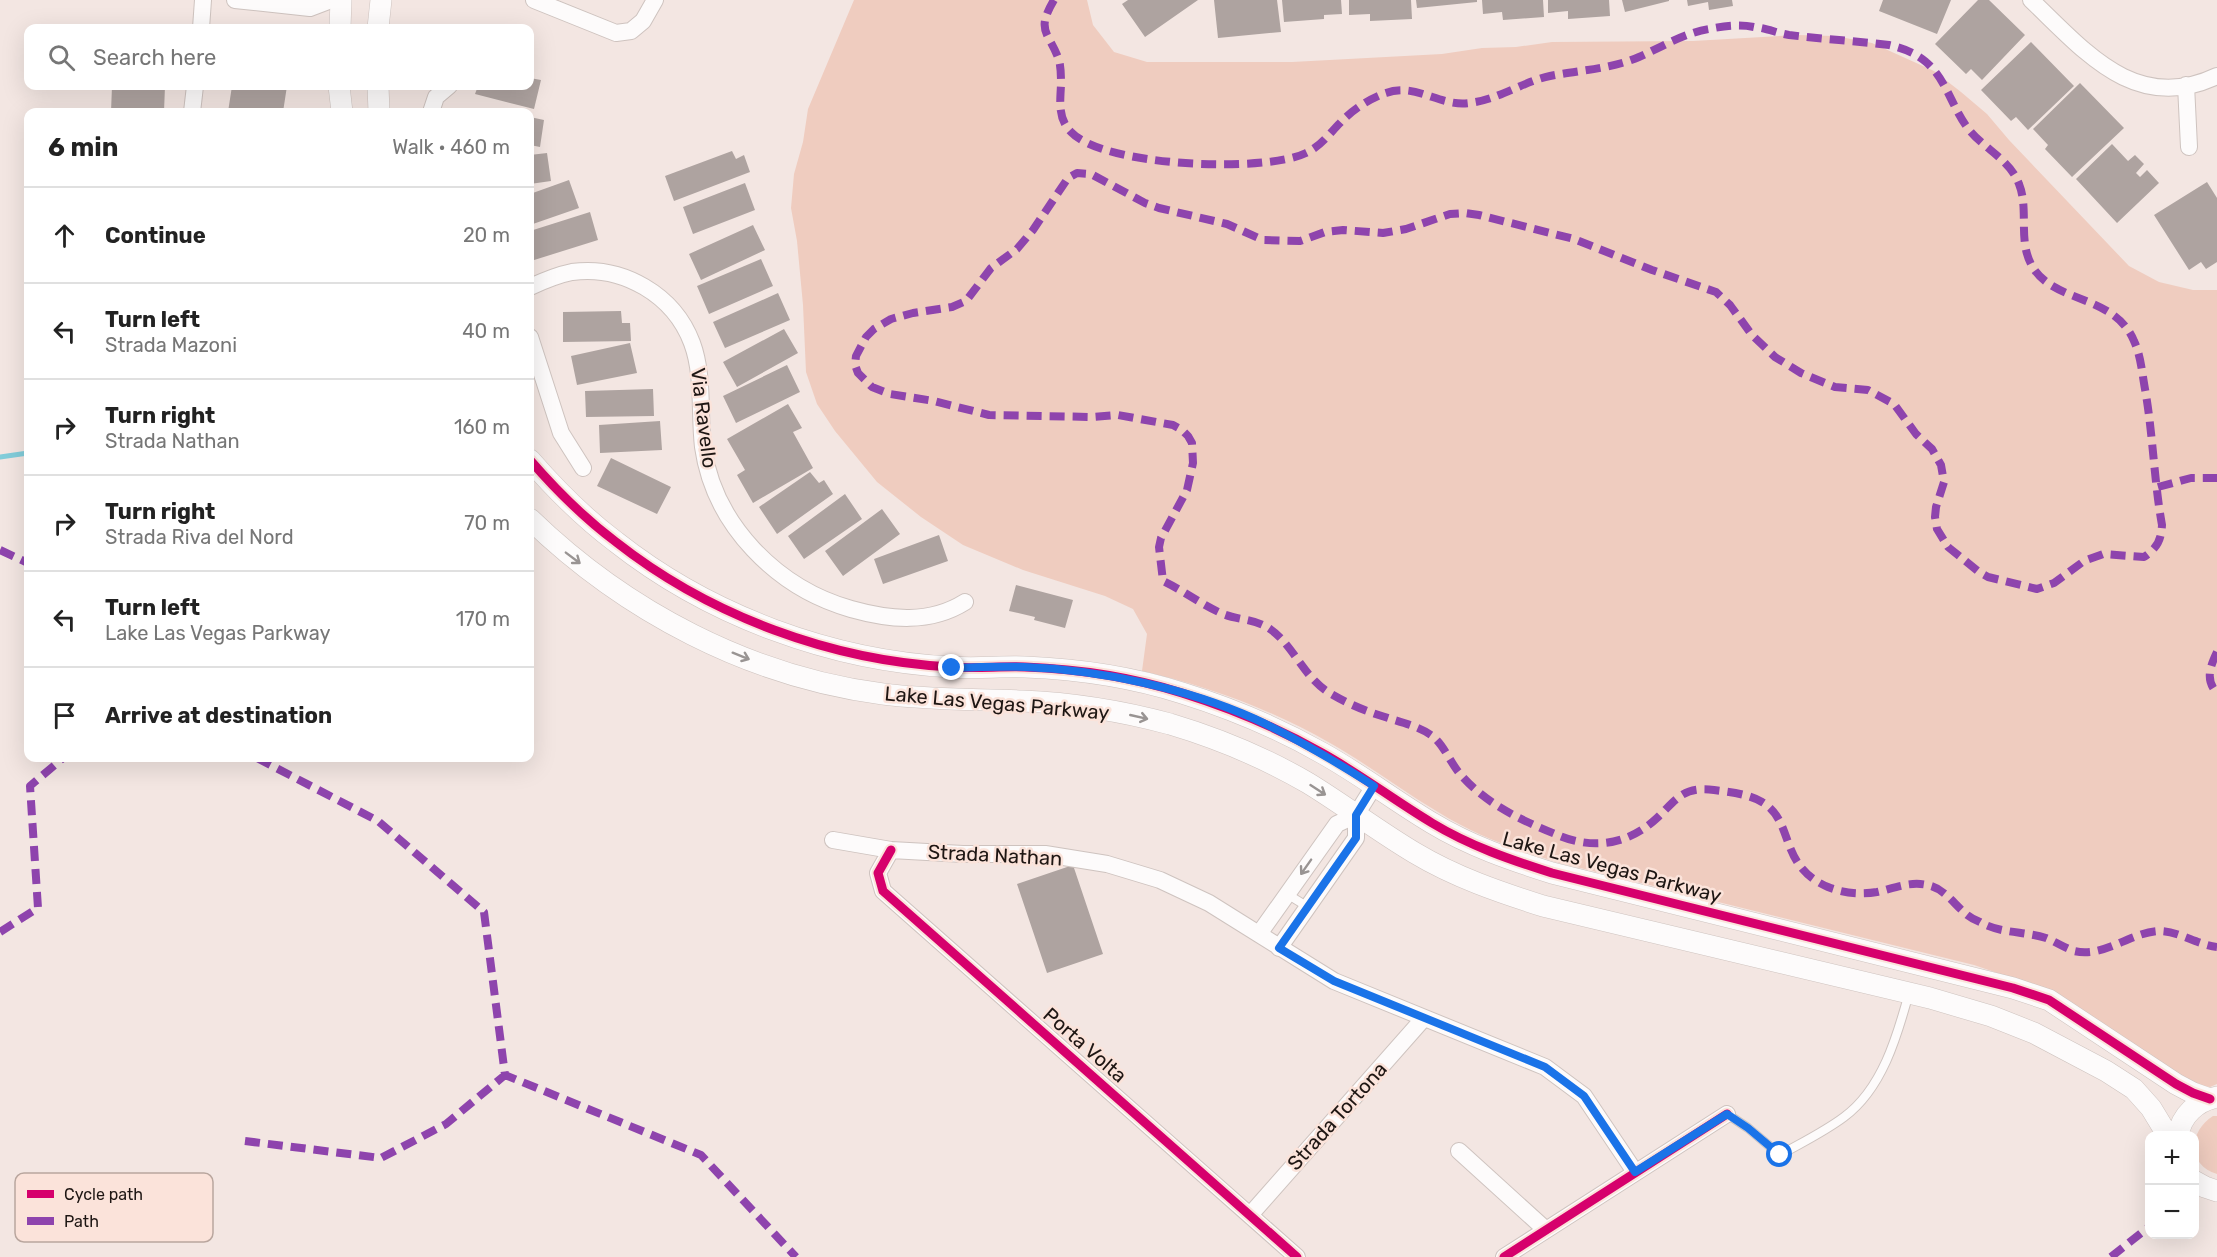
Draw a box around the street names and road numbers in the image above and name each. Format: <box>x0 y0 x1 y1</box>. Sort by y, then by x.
street label: Via Ravello <box>686 366 722 470</box>
street label: Lake Las Vegas Parkway <box>884 681 1110 725</box>
street label: Lake Las Vegas Parkway <box>1500 826 1724 908</box>
street label: Strada Nathan <box>927 839 1063 871</box>
street label: Porta Volta <box>1039 1002 1131 1088</box>
street label: Strada Tortona <box>1282 1057 1392 1175</box>

